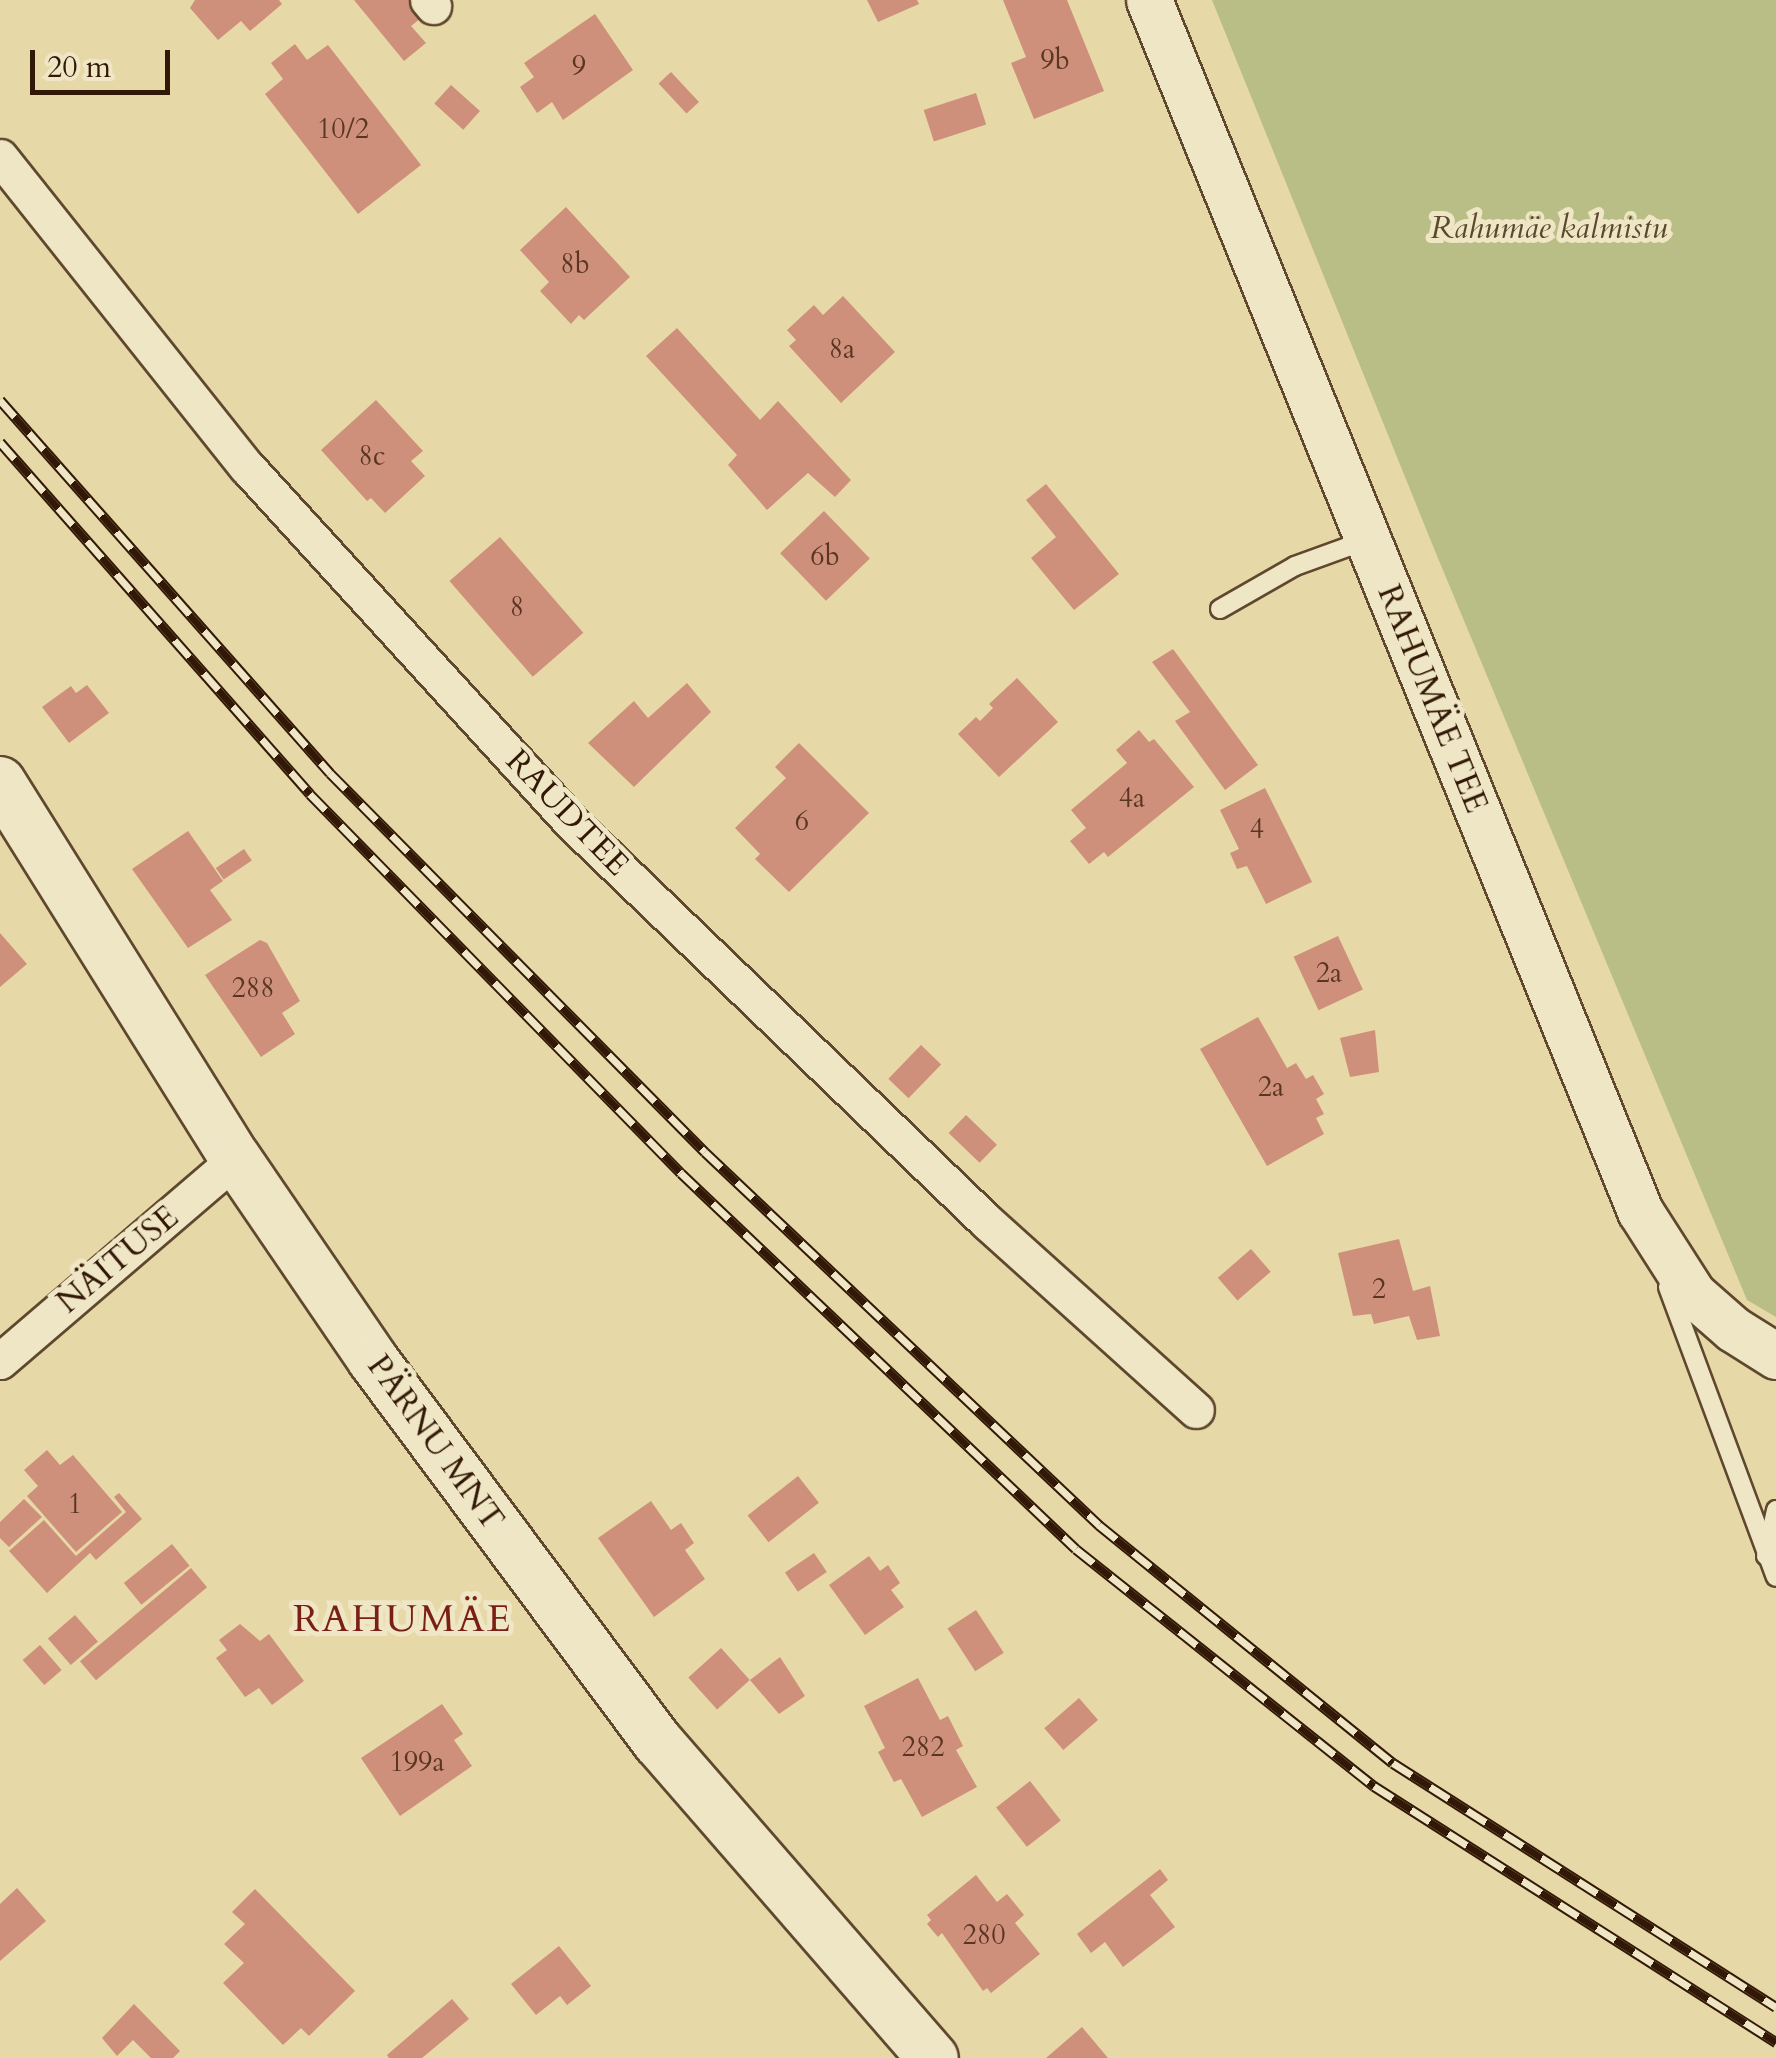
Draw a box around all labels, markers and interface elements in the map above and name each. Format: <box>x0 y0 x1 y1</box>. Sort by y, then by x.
scale bar <box>35 30 175 92</box>
house number: 9b <box>1040 43 1070 77</box>
text: 20 m <box>47 47 111 88</box>
house number: 9 <box>572 49 586 83</box>
house number: 10/2 <box>317 112 369 146</box>
park label: Rahumäe kalmistu <box>1430 209 1668 247</box>
house number: 8b <box>560 247 590 281</box>
house number: 8a <box>829 332 855 366</box>
house number: 8c <box>358 439 386 473</box>
house number: 6b <box>810 539 840 573</box>
street label: RAHUMÄE TEE <box>1369 580 1495 818</box>
house number: 8 <box>510 590 524 624</box>
street label: RAUDTEE <box>498 742 636 884</box>
house number: 4a <box>1119 781 1145 815</box>
house number: 6 <box>795 804 809 838</box>
house number: 4 <box>1250 812 1264 846</box>
house number: 2a <box>1316 956 1342 990</box>
house number: 288 <box>231 971 275 1005</box>
house number: 2a <box>1258 1070 1284 1104</box>
street label: NÄITUSE <box>50 1198 186 1322</box>
house number: 2 <box>1372 1272 1386 1306</box>
street label: PÄRNU MNT <box>359 1348 511 1538</box>
house number: 1 <box>68 1487 82 1521</box>
district label: RAHUMÄE <box>293 1597 513 1643</box>
house number: 282 <box>901 1730 945 1764</box>
house number: 199a <box>389 1745 445 1779</box>
house number: 280 <box>962 1918 1006 1952</box>

